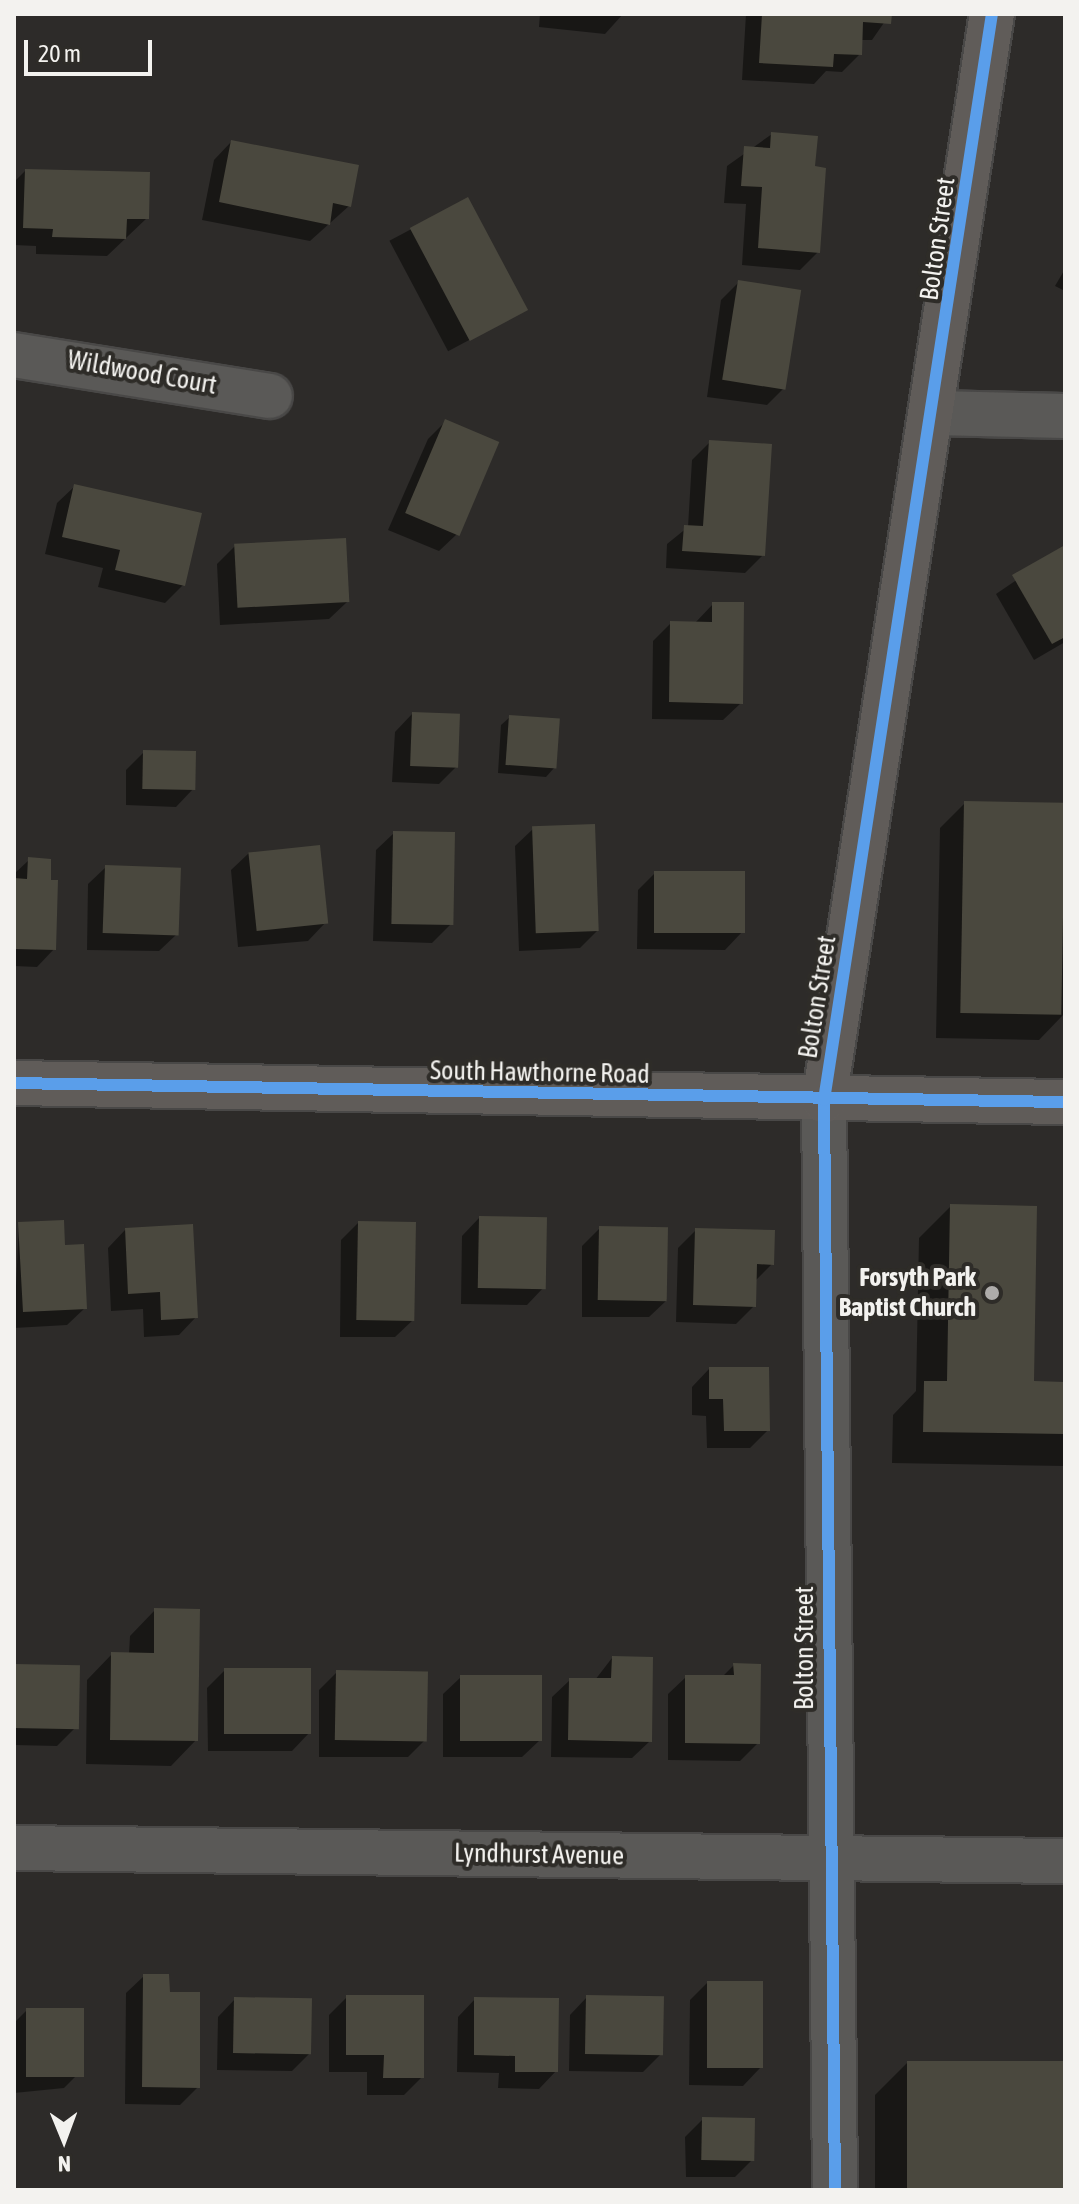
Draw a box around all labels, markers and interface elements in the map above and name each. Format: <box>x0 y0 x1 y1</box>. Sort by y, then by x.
scale bar <box>28 24 156 74</box>
text: 20 m <box>38 40 81 67</box>
street label: Bolton Street <box>914 175 962 303</box>
street label: Wildwood Court <box>65 345 219 401</box>
street label: Bolton Street <box>793 933 843 1061</box>
street label: South Hawthorne Road <box>430 1055 650 1091</box>
place label: Forsyth Park Baptist Church <box>839 1262 976 1324</box>
marker: Forsyth Park Baptist Church <box>983 1284 1001 1302</box>
street label: Bolton Street <box>789 1586 821 1710</box>
street label: Lyndhurst Avenue <box>454 1838 624 1872</box>
north arrow <box>24 2100 104 2180</box>
text: N <box>58 2151 71 2177</box>

